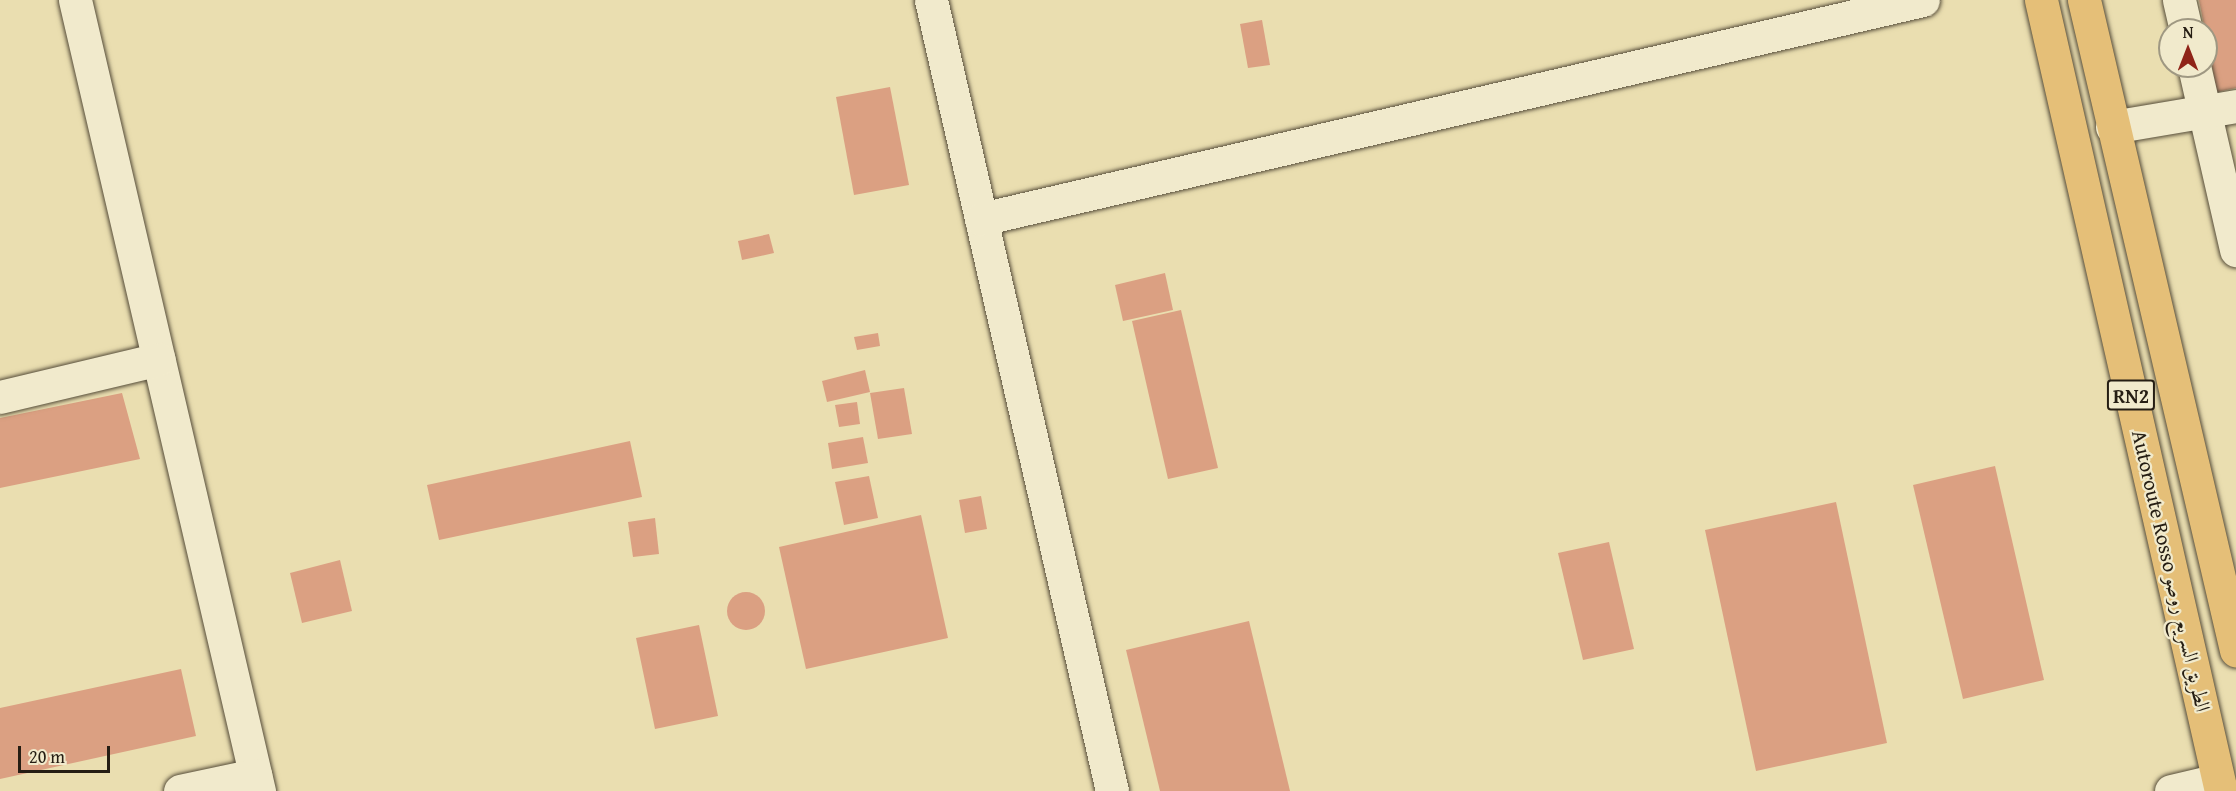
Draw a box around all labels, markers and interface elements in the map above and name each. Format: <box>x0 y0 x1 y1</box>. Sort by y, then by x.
north arrow <box>2158 18 2218 78</box>
text: N <box>2183 20 2193 44</box>
road number: RN2 <box>2106 378 2156 412</box>
street label: Autoroute Rosso الطريق السريع روصو <box>2126 428 2216 714</box>
scale bar <box>21 734 112 772</box>
text: 20 m <box>29 743 65 770</box>

